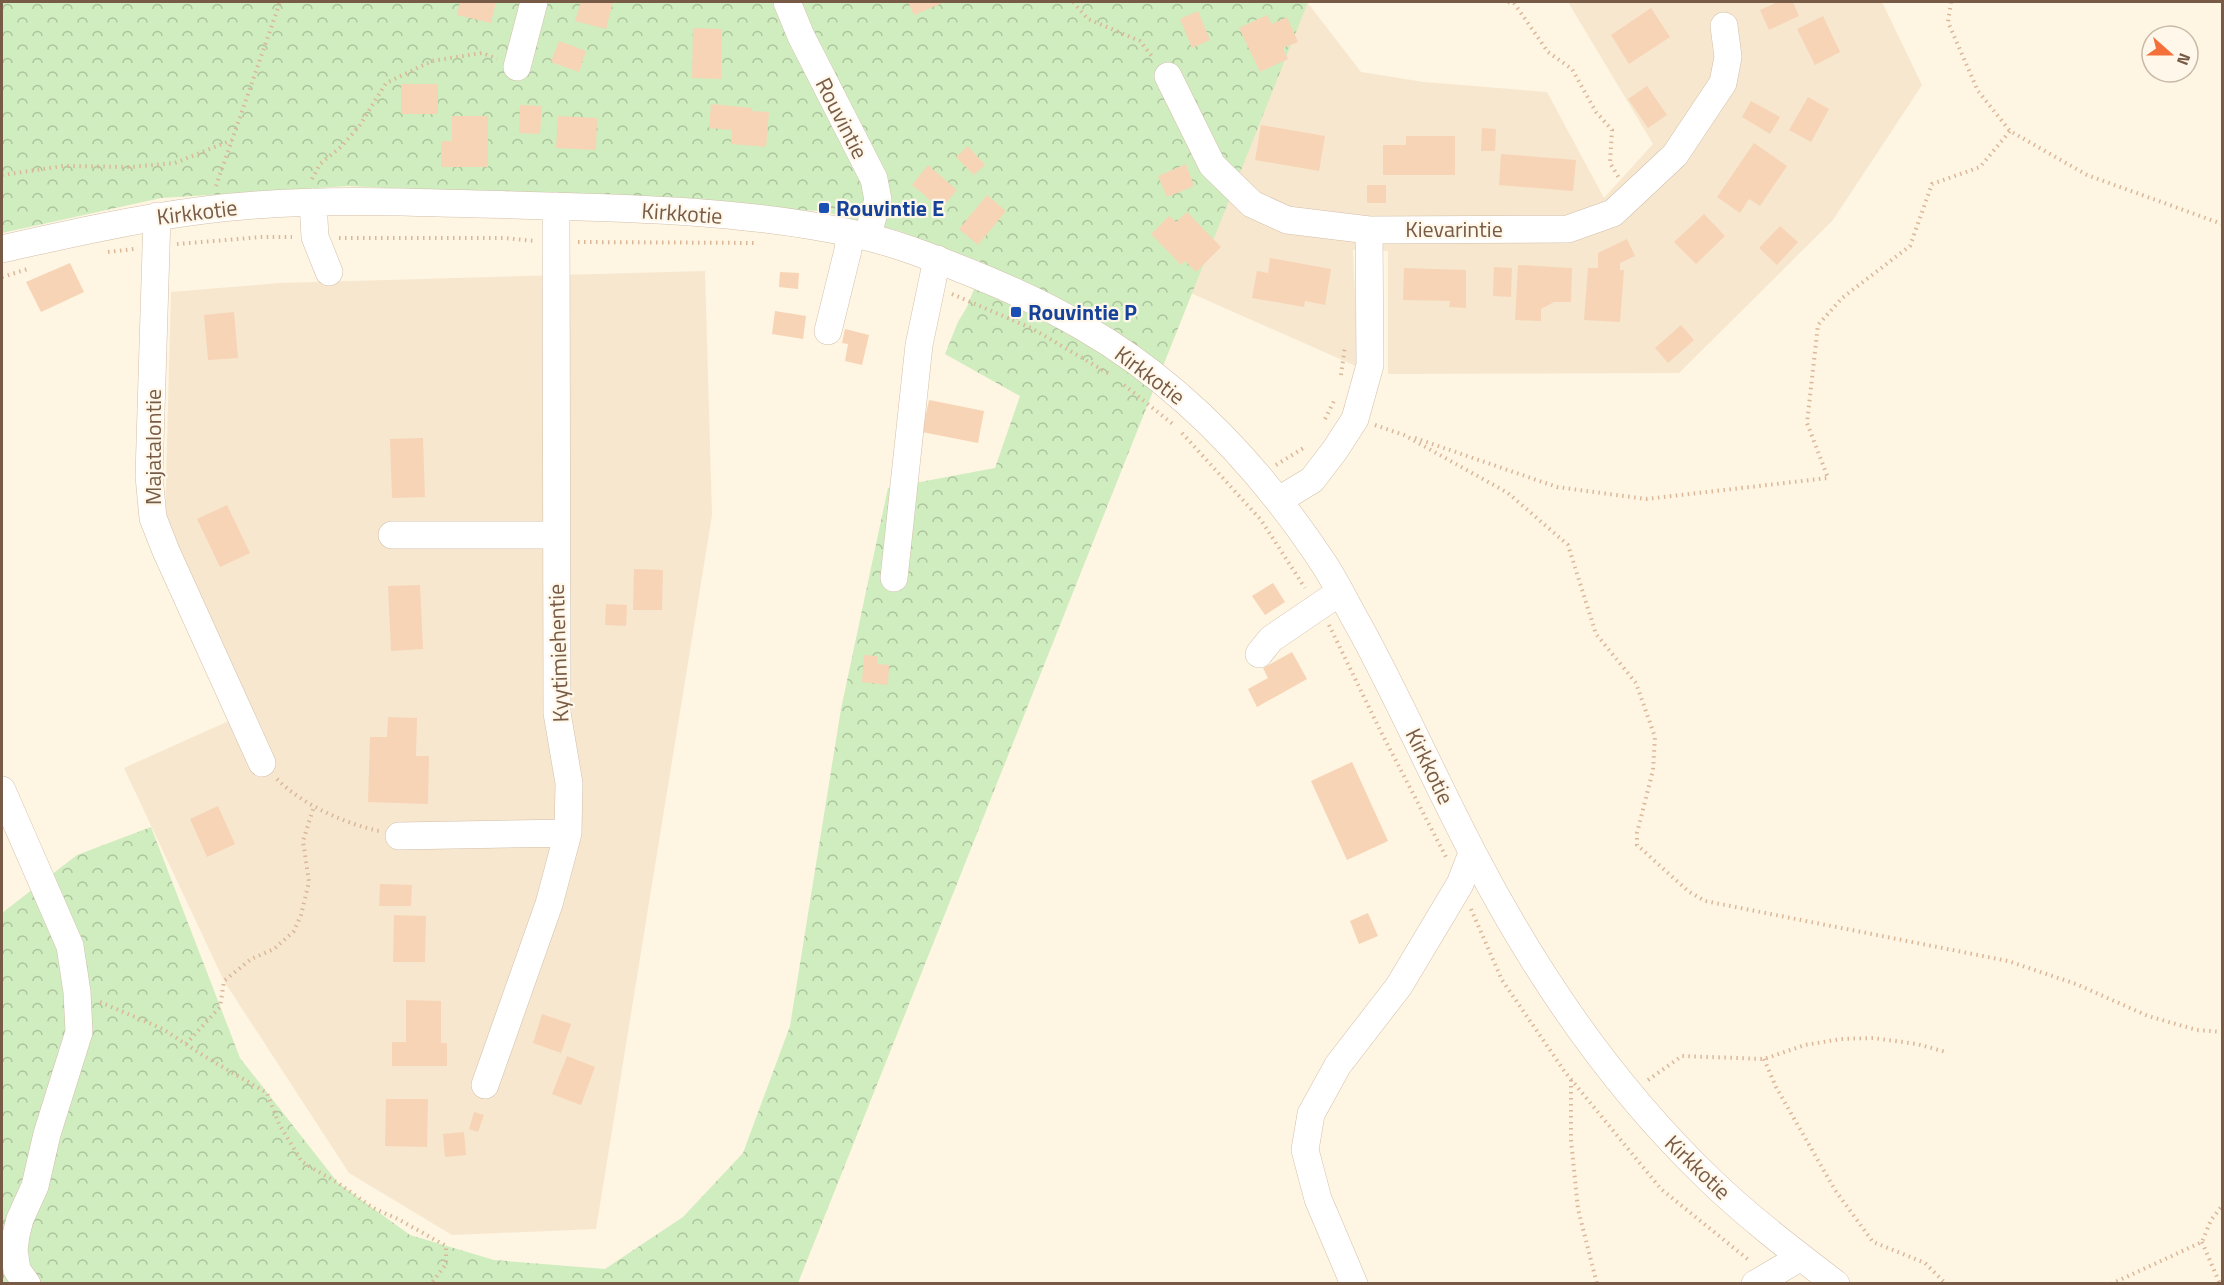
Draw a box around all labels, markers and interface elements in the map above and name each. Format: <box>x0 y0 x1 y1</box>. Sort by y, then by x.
north arrow <box>2140 24 2200 84</box>
text: N <box>2171 50 2197 69</box>
street label: Rouvintie <box>807 71 877 165</box>
street label: Kirkkotie <box>155 190 239 234</box>
place label: Rouvintie E <box>836 191 944 225</box>
street label: Kirkkotie <box>640 193 724 233</box>
marker: Rouvintie E <box>817 201 831 215</box>
street label: Kievarintie <box>1405 212 1503 246</box>
place label: Rouvintie P <box>1028 295 1137 329</box>
marker: Rouvintie P <box>1009 305 1023 319</box>
street label: Kirkkotie <box>1107 337 1193 413</box>
street label: Majatalontie <box>136 389 170 505</box>
street label: Kyytimiehentie <box>539 583 577 723</box>
street label: Kirkkotie <box>1397 722 1463 810</box>
street label: Kirkkotie <box>1657 1127 1739 1207</box>

